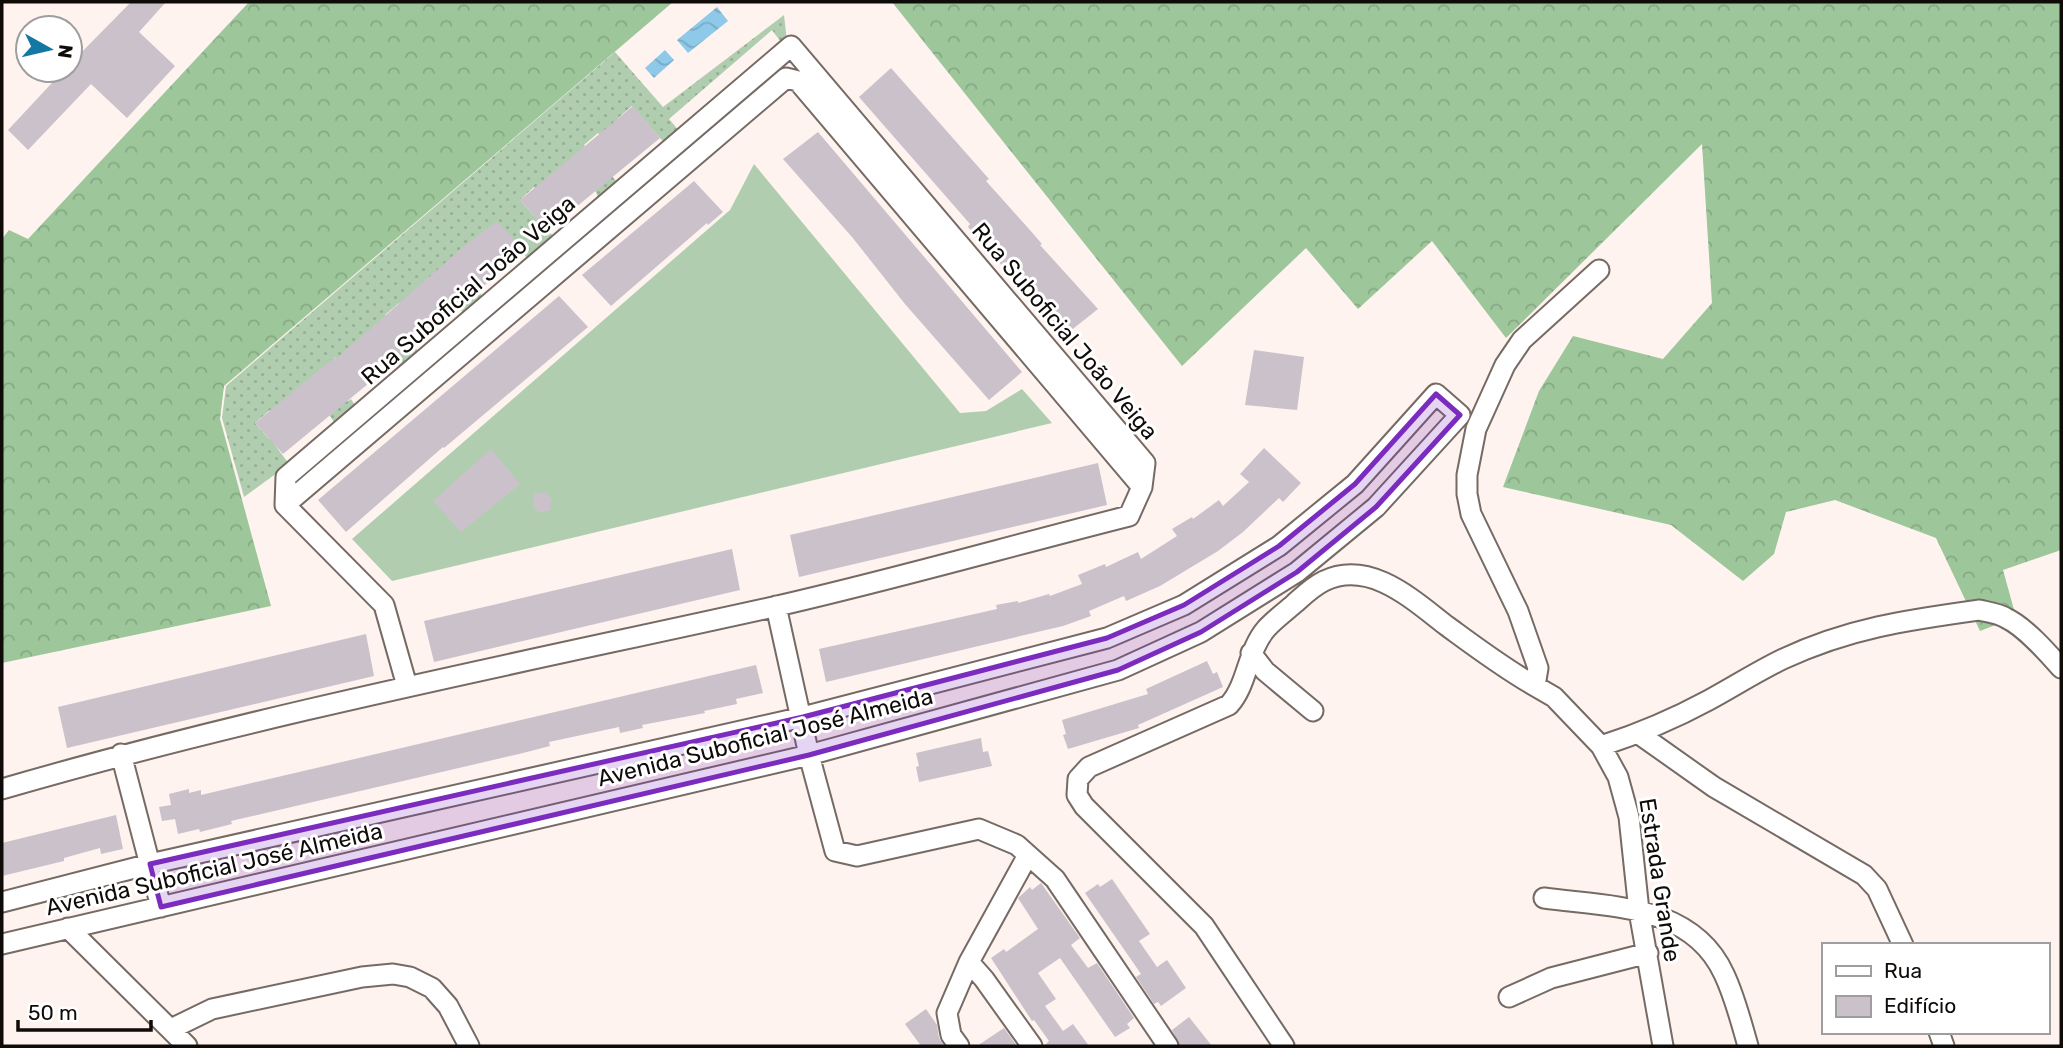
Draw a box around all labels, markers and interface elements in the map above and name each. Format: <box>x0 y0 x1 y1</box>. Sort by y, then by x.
north arrow <box>14 14 84 84</box>
text: N <box>53 43 78 60</box>
street label: Rua Suboficial João Veiga <box>355 189 581 391</box>
street label: Rua Suboficial João Veiga <box>966 217 1164 445</box>
street label: Avenida Suboficial José Almeida <box>594 682 936 792</box>
street label: Estrada Grande <box>1633 796 1687 964</box>
street label: Avenida Suboficial José Almeida <box>43 817 385 921</box>
legend <box>1822 943 2049 1034</box>
text: Rua <box>1884 958 1922 983</box>
scale bar <box>18 988 150 1032</box>
text: Edifício <box>1884 993 1956 1018</box>
text: 50 m <box>28 1000 78 1025</box>

